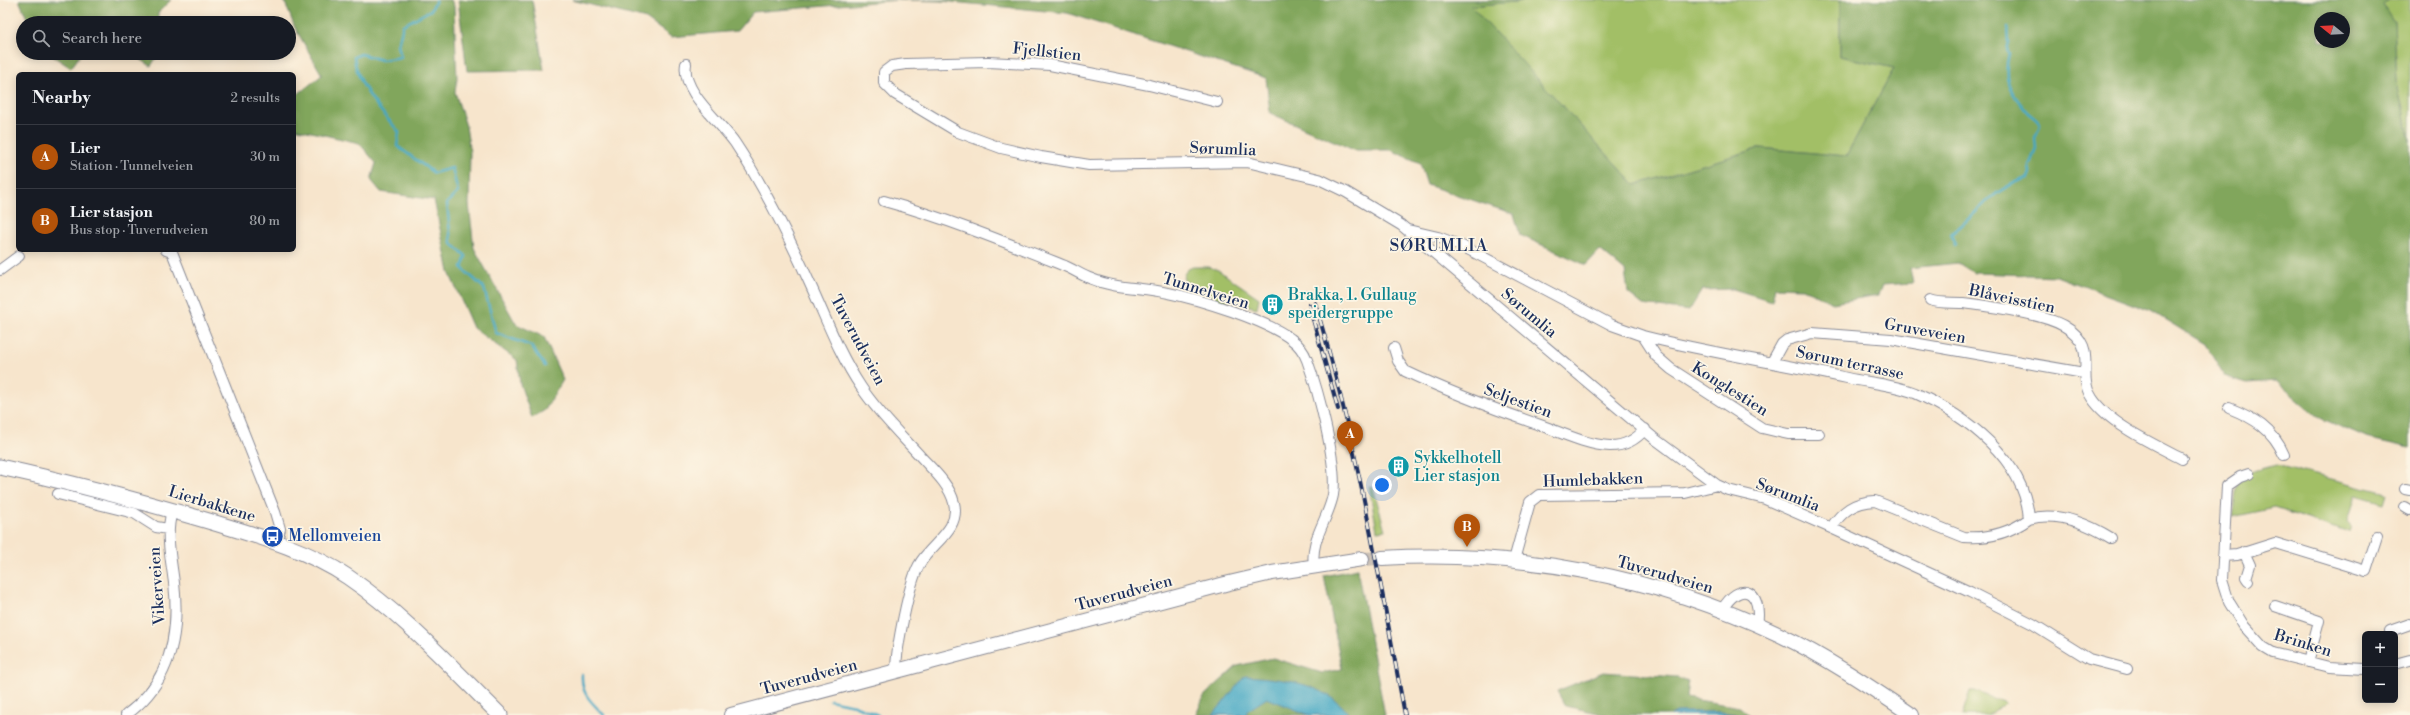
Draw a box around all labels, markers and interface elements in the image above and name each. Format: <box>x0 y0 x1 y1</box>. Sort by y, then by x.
north arrow <box>2314 12 2350 48</box>
search box <box>16 16 296 60</box>
icon: search <box>30 27 52 49</box>
text: Search here <box>62 29 142 48</box>
street label: Fjellstien <box>1012 38 1083 66</box>
text: Nearby <box>32 87 91 109</box>
text: 2 results <box>231 90 280 106</box>
street label: Sørumlia <box>1189 138 1258 160</box>
text: Lier <box>70 139 101 158</box>
text: A <box>40 149 50 165</box>
text: 30 m <box>250 149 280 165</box>
text: Station · Tunnelveien <box>70 158 193 174</box>
text: Lier stasjon <box>70 203 153 222</box>
text: B <box>40 213 50 229</box>
text: 80 m <box>249 213 280 229</box>
text: Bus stop · Tuverudveien <box>70 222 208 238</box>
district label: SØRUMLIA <box>1390 235 1488 257</box>
street label: Tunnelveien <box>1160 268 1252 314</box>
street label: Blåveisstien <box>1966 280 2057 318</box>
street label: Sørumlia <box>1497 284 1562 343</box>
place label: Brakka, 1. Gullaug speidergruppe <box>1287 285 1417 323</box>
street label: Tuverudveien <box>826 291 890 389</box>
building icon: Brakka, 1. Gullaug speidergruppe <box>1259 291 1285 317</box>
street label: Gruveveien <box>1883 314 1968 348</box>
street label: Sørum terrasse <box>1794 342 1906 384</box>
street label: Konglestien <box>1688 358 1773 421</box>
street label: Seljestien <box>1481 379 1555 423</box>
pin: A <box>1337 421 1363 454</box>
place label: Sykkelhotell Lier stasjon <box>1414 448 1502 486</box>
building icon: Sykkelhotell Lier stasjon <box>1386 454 1412 480</box>
street label: Humlebakken <box>1543 468 1644 492</box>
street label: Sørumlia <box>1753 474 1824 517</box>
your location <box>1372 475 1392 495</box>
street label: Lierbakkene <box>166 481 258 527</box>
pin: B <box>1454 514 1480 547</box>
bus stop icon: Mellomveien <box>260 523 286 549</box>
place label: Mellomveien <box>288 526 382 546</box>
street label: Vikerveien <box>144 546 170 627</box>
street label: Tuverudveien <box>1615 552 1716 598</box>
street label: Tuverudveien <box>1073 570 1175 616</box>
street label: Brinken <box>2271 624 2335 661</box>
map controls <box>2362 631 2398 703</box>
button: + <box>2362 631 2398 667</box>
street label: Tuverudveien <box>758 654 860 700</box>
button: − <box>2362 667 2398 703</box>

